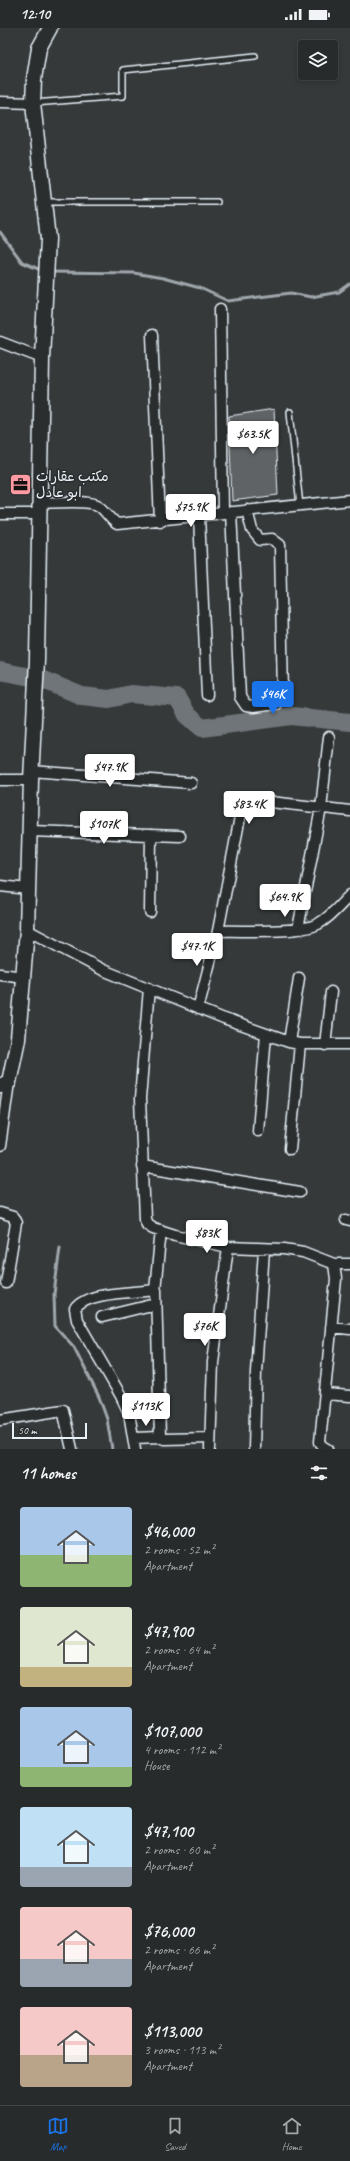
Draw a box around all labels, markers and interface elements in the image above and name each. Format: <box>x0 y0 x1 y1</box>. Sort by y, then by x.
text: 12:10 <box>20 5 50 24</box>
map controls <box>298 40 338 80</box>
button: layers <box>298 40 338 80</box>
pin: $63.5K <box>220 421 286 455</box>
text: $63.5K <box>237 426 269 442</box>
place label: مكتب عقارات ابو عادل <box>36 468 109 501</box>
office icon: مكتب عقارات ابو عادل <box>8 471 34 497</box>
pin: $75.9K <box>158 494 224 528</box>
text: $75.9K <box>175 499 207 515</box>
pin: $46K <box>249 681 297 715</box>
text: $46K <box>261 686 285 702</box>
pin: $47.9K <box>77 754 143 788</box>
text: $47.9K <box>94 759 126 775</box>
pin: $83.4K <box>216 791 282 825</box>
text: $83.4K <box>233 796 265 812</box>
pin: $107K <box>76 811 132 845</box>
text: $107K <box>89 816 119 832</box>
pin: $64.9K <box>252 884 318 918</box>
text: $64.9K <box>269 889 301 905</box>
pin: $47.1K <box>164 933 230 967</box>
text: $47.1K <box>181 938 213 954</box>
pin: $83K <box>183 1220 231 1254</box>
text: $83K <box>195 1225 219 1241</box>
pin: $76K <box>181 1313 229 1347</box>
text: $76K <box>193 1318 217 1334</box>
pin: $113K <box>118 1393 174 1427</box>
text: $113K <box>131 1398 161 1414</box>
scale bar <box>12 1421 87 1440</box>
text: 50 m <box>18 1423 37 1437</box>
icon: filters <box>308 1462 330 1484</box>
text: 11 homes <box>20 1463 76 1484</box>
text: $46,000 <box>144 1521 194 1542</box>
icon: home <box>52 1523 100 1571</box>
text: 2 rooms · 52 m² <box>144 1542 214 1558</box>
text: Apartment <box>144 1558 192 1574</box>
text: $47,900 <box>144 1621 193 1642</box>
icon: home <box>52 1623 100 1671</box>
text: 2 rooms · 64 m² <box>144 1642 214 1658</box>
text: Apartment <box>144 1658 192 1674</box>
text: $107,000 <box>144 1721 201 1742</box>
icon: home <box>52 1723 100 1771</box>
text: 4 rooms · 112 m² <box>144 1742 220 1758</box>
text: House <box>144 1758 169 1774</box>
text: $47,100 <box>144 1821 193 1842</box>
icon: home <box>52 1823 100 1871</box>
text: 2 rooms · 60 m² <box>144 1842 214 1858</box>
text: Apartment <box>144 1858 192 1874</box>
text: $76,000 <box>144 1921 194 1942</box>
icon: home <box>52 1923 100 1971</box>
text: 2 rooms · 66 m² <box>144 1942 214 1958</box>
text: Apartment <box>144 1958 192 1974</box>
text: $113,000 <box>144 2021 201 2042</box>
icon: home <box>52 2023 100 2071</box>
text: 3 rooms · 113 m² <box>144 2042 220 2058</box>
text: Apartment <box>144 2058 192 2074</box>
tab: Map <box>47 2115 69 2153</box>
tab: Saved <box>164 2115 186 2153</box>
tab: Home <box>281 2115 303 2153</box>

